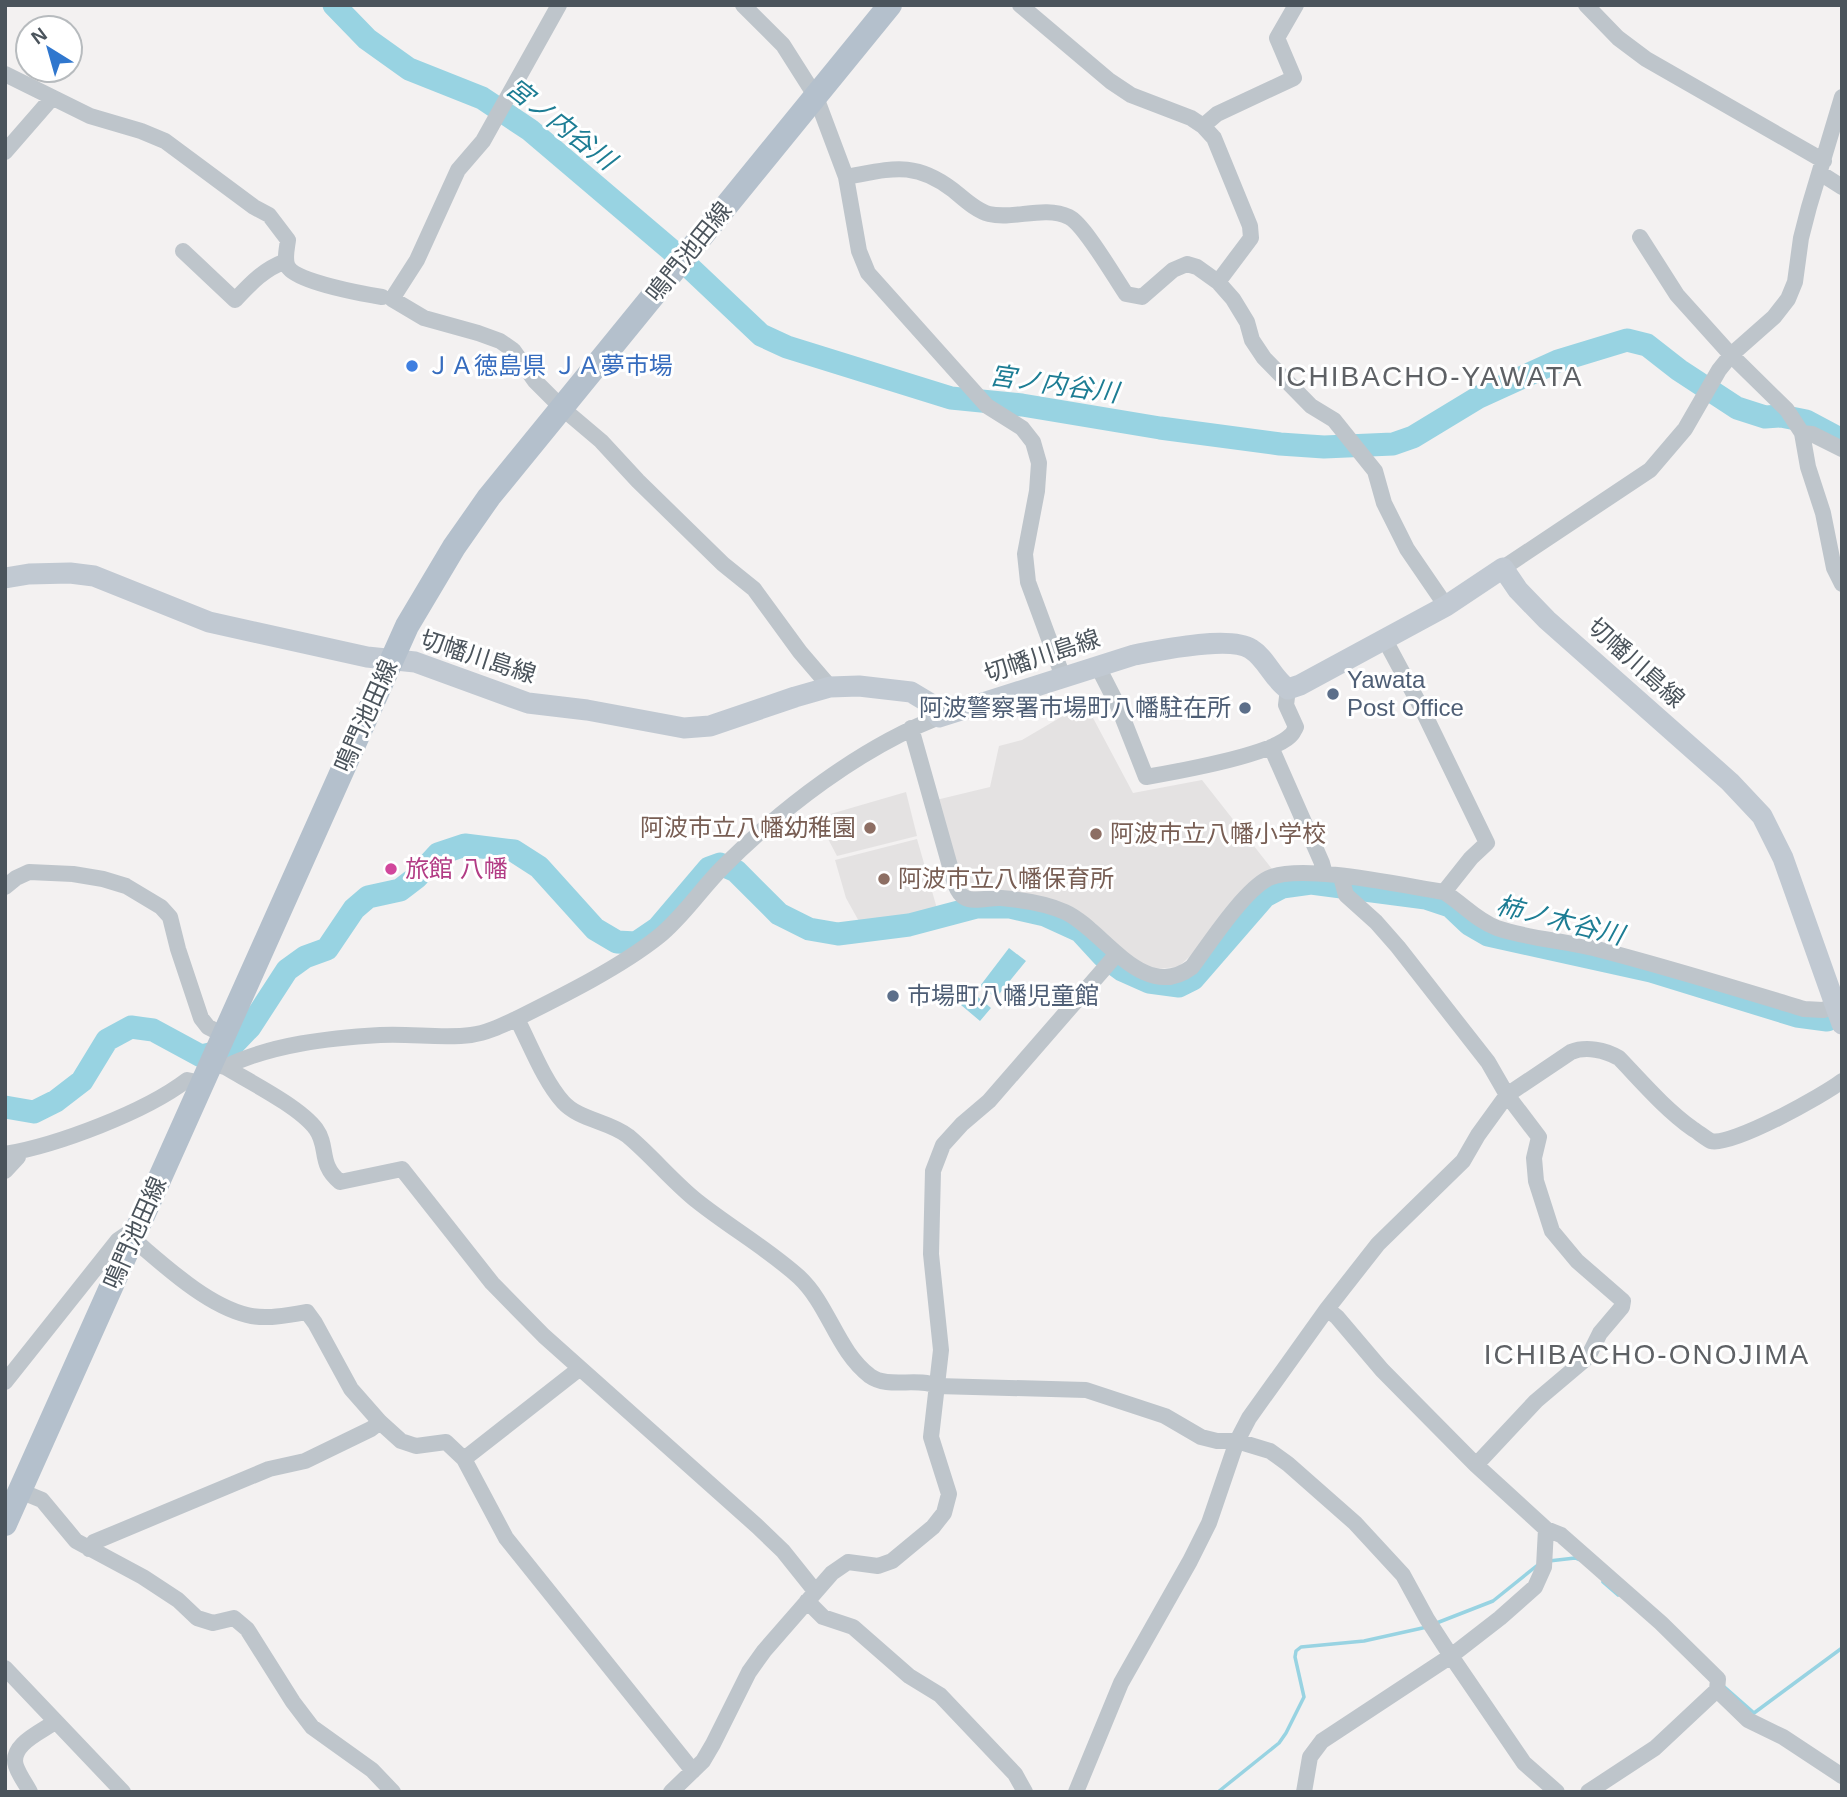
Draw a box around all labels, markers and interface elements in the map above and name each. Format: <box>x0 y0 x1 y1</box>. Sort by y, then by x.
north arrow <box>14 14 84 84</box>
text: N <box>27 23 51 48</box>
water label: 宮ノ内谷川 <box>501 72 624 178</box>
street label: 鳴門池田線 <box>640 197 737 307</box>
place label: ＪＡ徳島県 ＪＡ夢市場 <box>426 352 673 379</box>
marker: ＪＡ徳島県 ＪＡ夢市場 <box>404 358 420 374</box>
water label: 宮ノ内谷川 <box>988 360 1123 408</box>
district label: ICHIBACHO-YAWATA <box>1277 361 1583 392</box>
street label: 切幡川島線 <box>1583 612 1690 713</box>
street label: 切幡川島線 <box>981 624 1103 687</box>
street label: 切幡川島線 <box>417 625 539 688</box>
street label: 鳴門池田線 <box>329 655 402 776</box>
place label: Yawata Post Office <box>1347 666 1464 721</box>
marker: Yawata Post Office <box>1325 686 1341 702</box>
place label: 阿波警察署市場町八幡駐在所 <box>919 694 1231 721</box>
marker: 阿波警察署市場町八幡駐在所 <box>1237 700 1253 716</box>
place label: 阿波市立八幡幼稚園 <box>640 814 856 841</box>
marker: 阿波市立八幡幼稚園 <box>862 820 878 836</box>
place label: 阿波市立八幡小学校 <box>1110 820 1326 847</box>
marker: 阿波市立八幡小学校 <box>1088 826 1104 842</box>
place label: 旅館 八幡 <box>405 855 508 882</box>
marker: 旅館 八幡 <box>383 861 399 877</box>
place label: 阿波市立八幡保育所 <box>898 865 1114 892</box>
marker: 阿波市立八幡保育所 <box>876 871 892 887</box>
water label: 柿ノ木谷川 <box>1493 890 1630 951</box>
place label: 市場町八幡児童館 <box>907 982 1099 1009</box>
marker: 市場町八幡児童館 <box>885 988 901 1004</box>
street label: 鳴門池田線 <box>98 1172 171 1293</box>
district label: ICHIBACHO-ONOJIMA <box>1484 1339 1810 1370</box>

